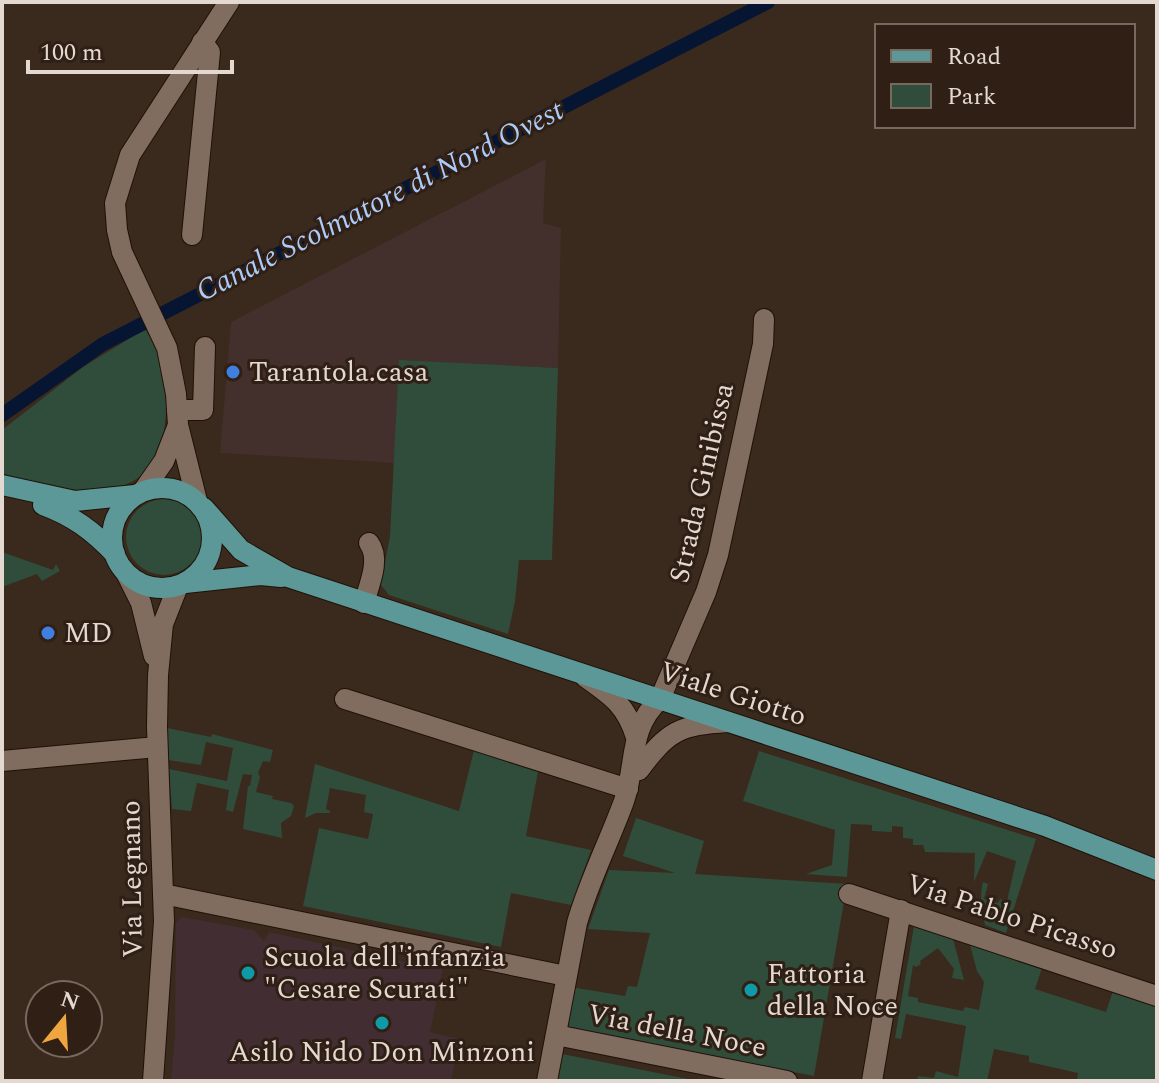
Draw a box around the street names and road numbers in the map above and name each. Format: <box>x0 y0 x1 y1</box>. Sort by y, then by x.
street label: Strada Ginibissa <box>658 378 746 587</box>
street label: Viale Giotto <box>654 650 812 738</box>
street label: Via Legnano <box>109 800 155 958</box>
street label: Via Pablo Picasso <box>901 863 1123 971</box>
street label: Via della Noce <box>584 993 770 1069</box>

